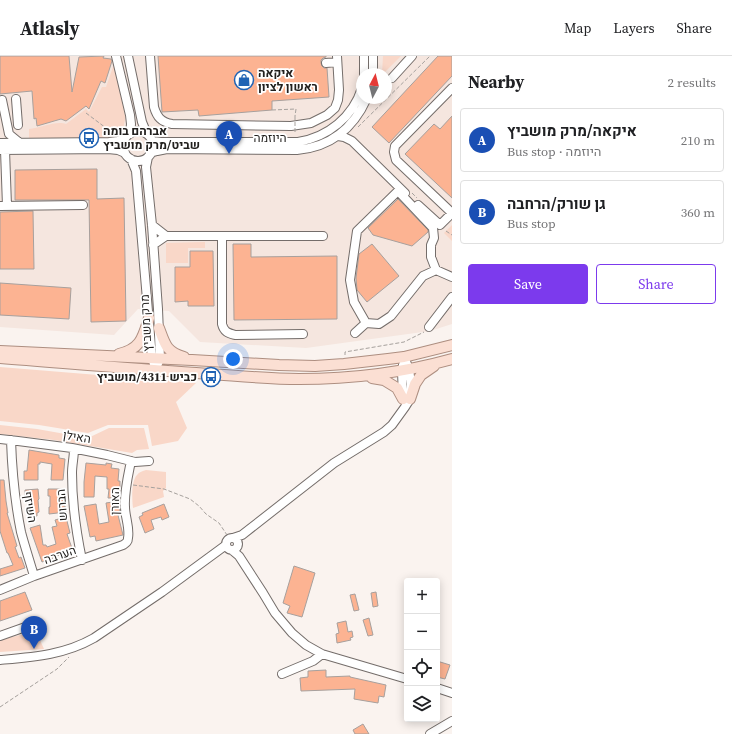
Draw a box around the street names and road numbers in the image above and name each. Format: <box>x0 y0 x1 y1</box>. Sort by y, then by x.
street label: היוזמה <box>253 130 287 146</box>
street label: מרק משביץ <box>137 294 155 352</box>
street label: האילן <box>62 427 92 447</box>
street label: האורן <box>107 487 123 515</box>
street label: הברוש <box>53 488 71 522</box>
street label: השיזף <box>20 490 40 524</box>
street label: הערבה <box>42 542 78 568</box>

